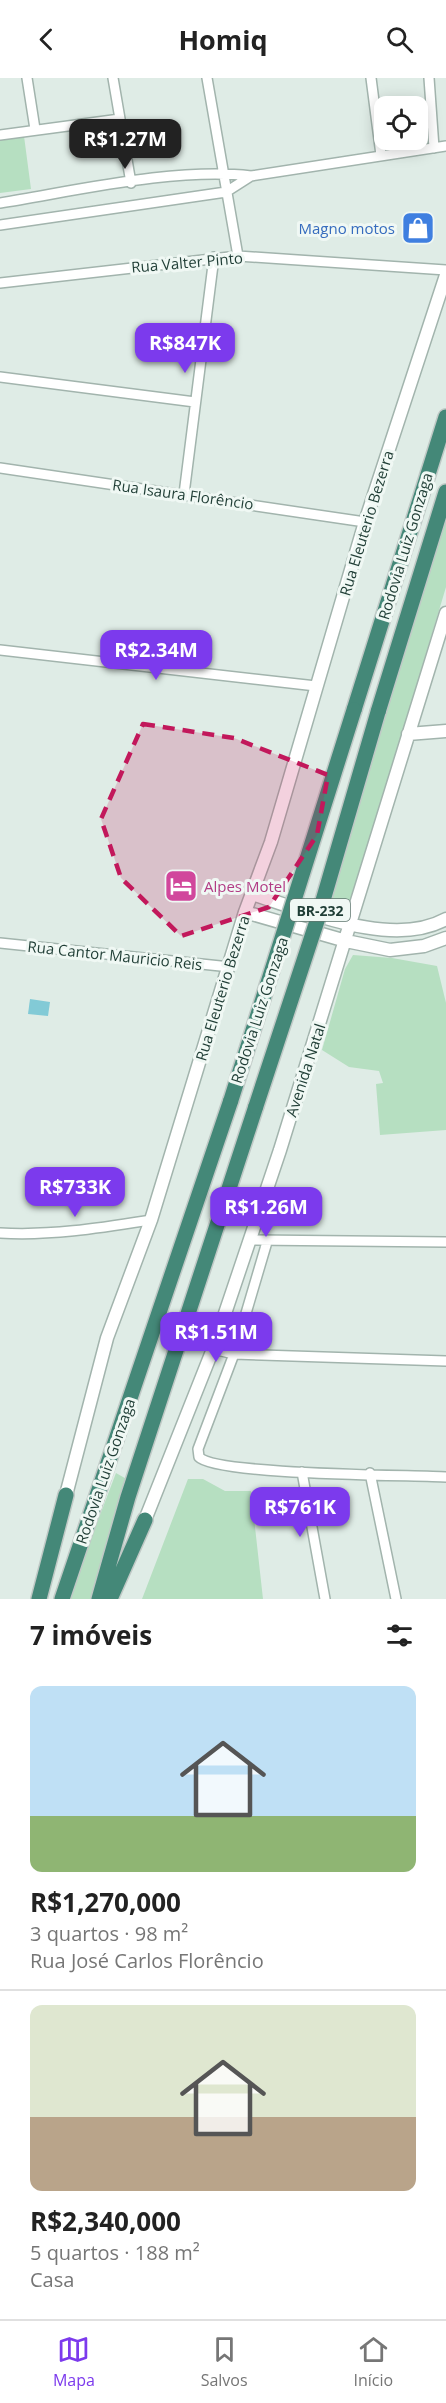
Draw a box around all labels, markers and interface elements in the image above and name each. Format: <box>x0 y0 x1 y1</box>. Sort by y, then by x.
text: Homiq <box>178 21 268 58</box>
icon: back <box>30 23 63 56</box>
icon: search <box>383 23 416 56</box>
map controls <box>374 96 428 150</box>
button: locate <box>374 96 428 150</box>
pin: R$1.27M <box>70 119 180 170</box>
text: R$1.27M <box>83 125 167 152</box>
shop icon: Magno motos <box>400 210 436 246</box>
place label: Magno motos <box>298 218 395 238</box>
street label: Rua Valter Pinto <box>130 247 244 277</box>
pin: R$847K <box>136 323 234 374</box>
text: R$847K <box>149 329 221 356</box>
street label: Rua Eleuterio Bezerra <box>334 448 398 598</box>
street label: Rodovia Luiz Gonzaga <box>373 470 437 622</box>
street label: Rua Isaura Florêncio <box>111 474 255 514</box>
pin: R$2.34M <box>101 630 211 681</box>
text: R$2.34M <box>114 636 198 663</box>
hotel icon: Alpes Motel <box>163 868 199 904</box>
place label: Alpes Motel <box>204 876 286 896</box>
road number: BR-232 <box>290 899 350 921</box>
street label: Rua Eleuterio Bezerra <box>190 913 254 1063</box>
street label: Rodovia Luiz Gonzaga <box>226 934 292 1086</box>
street label: Rua Cantor Mauricio Reis <box>27 936 203 974</box>
street label: Avenida Natal <box>281 1021 329 1119</box>
pin: R$733K <box>26 1167 124 1218</box>
text: R$733K <box>39 1173 111 1200</box>
pin: R$1.26M <box>211 1187 321 1238</box>
text: R$1.26M <box>224 1193 308 1220</box>
pin: R$1.51M <box>161 1312 271 1363</box>
text: R$1.51M <box>174 1318 258 1345</box>
street label: Rodovia Luiz Gonzaga <box>71 1396 139 1546</box>
pin: R$761K <box>251 1487 349 1538</box>
text: R$761K <box>264 1493 336 1520</box>
text: 7 imóveis <box>30 1617 152 1653</box>
icon: filters <box>383 1619 416 1652</box>
icon: home <box>169 1725 277 1833</box>
text: R$1,270,000 <box>30 1884 181 1920</box>
text: 3 quartos · 98 m² <box>30 1920 188 1947</box>
text: Rua José Carlos Florêncio <box>30 1947 264 1974</box>
icon: home <box>169 2044 277 2152</box>
text: R$2,340,000 <box>30 2203 181 2239</box>
text: 5 quartos · 188 m² <box>30 2239 200 2266</box>
text: Casa <box>30 2266 74 2293</box>
tab: Mapa <box>53 2333 95 2391</box>
tab: Salvos <box>201 2333 248 2391</box>
tab: Início <box>353 2333 393 2391</box>

